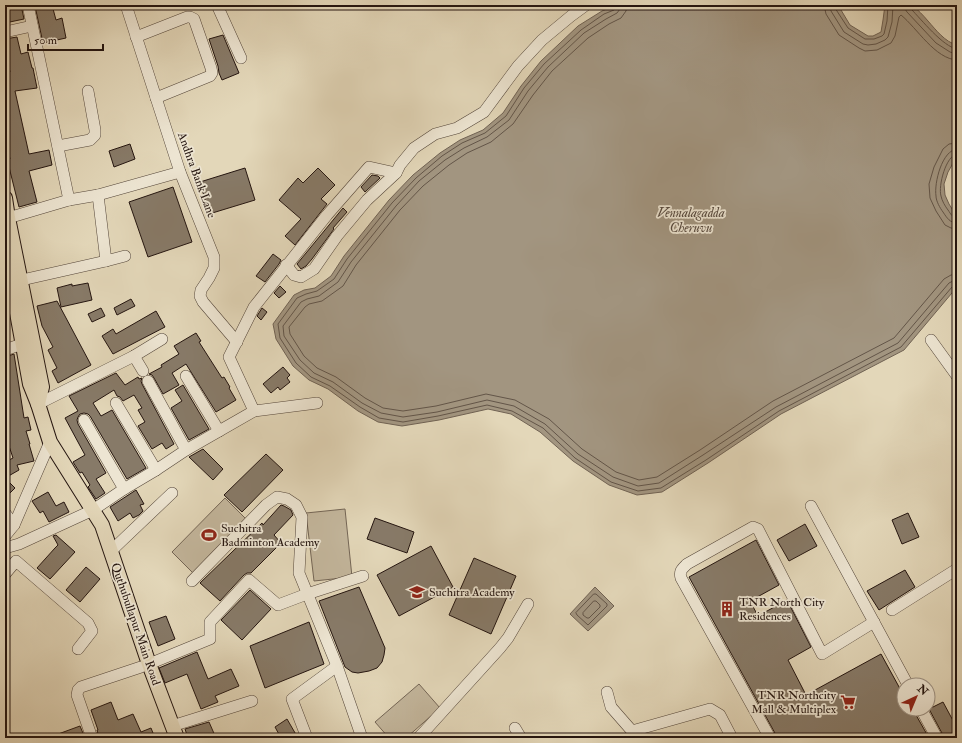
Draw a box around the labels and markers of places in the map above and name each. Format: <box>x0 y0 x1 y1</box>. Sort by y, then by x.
place label: Suchitra Badminton Academy <box>221 521 320 550</box>
sports icon: Suchitra Badminton Academy <box>200 526 218 544</box>
school or university icon: Suchitra Academy <box>408 583 426 601</box>
place label: Suchitra Academy <box>429 585 515 600</box>
place label: TNR North City Residences <box>739 595 825 624</box>
building icon: TNR North City Residences <box>718 600 736 618</box>
place label: TNR Northcity Mall & Multiplex <box>751 688 837 717</box>
supermarket icon: TNR Northcity Mall & Multiplex <box>839 693 857 711</box>

